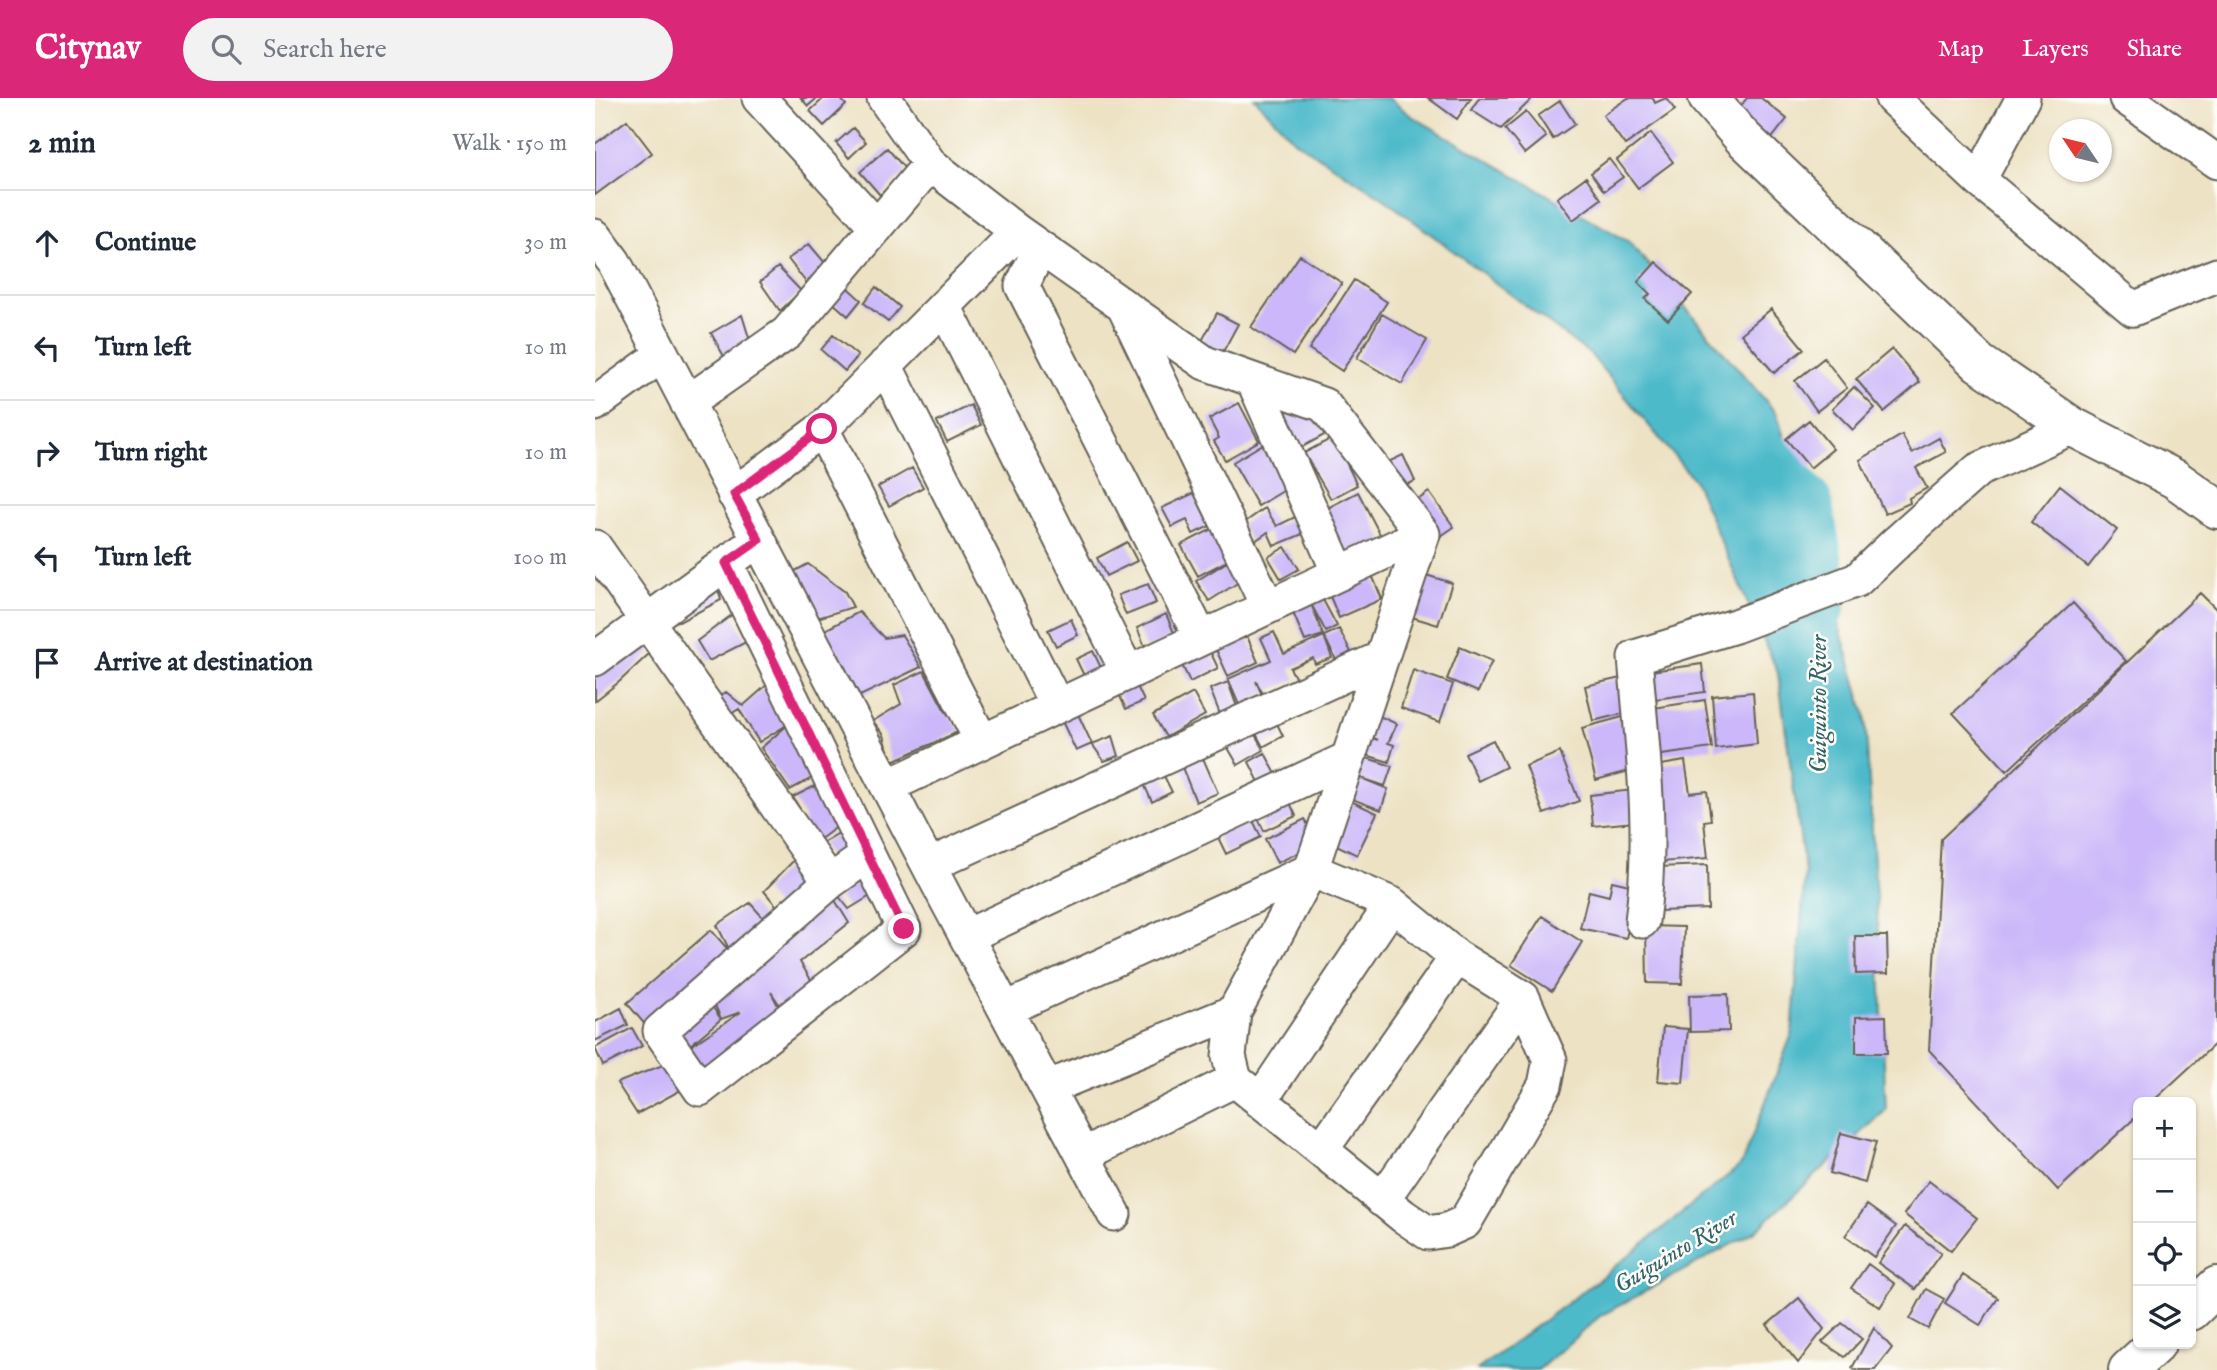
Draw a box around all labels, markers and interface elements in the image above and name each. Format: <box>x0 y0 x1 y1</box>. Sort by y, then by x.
search box <box>183 18 673 81</box>
text: Citynav <box>35 28 141 70</box>
icon: search <box>207 30 245 68</box>
text: Search here <box>263 33 387 66</box>
text: Map <box>1938 34 1984 65</box>
text: Layers <box>2022 34 2089 65</box>
text: Share <box>2127 34 2182 65</box>
north arrow <box>2049 119 2112 182</box>
text: 2 min <box>28 125 96 163</box>
text: Walk · 150 m <box>452 129 567 158</box>
icon: ahead <box>28 224 66 262</box>
text: Continue <box>95 226 196 259</box>
text: 30 m <box>524 228 567 257</box>
icon: left <box>28 329 66 367</box>
text: Turn left <box>95 331 192 364</box>
text: 10 m <box>524 333 567 362</box>
route start <box>806 413 837 444</box>
icon: right <box>28 434 66 472</box>
text: Turn right <box>95 436 208 469</box>
text: 10 m <box>524 438 567 467</box>
icon: left <box>28 539 66 577</box>
text: Turn left <box>95 541 192 574</box>
text: 100 m <box>513 543 567 572</box>
water label: Guiguinto River <box>1805 634 1835 773</box>
icon: arrive <box>28 644 66 682</box>
text: Arrive at destination <box>95 646 313 679</box>
route end <box>888 913 919 944</box>
map controls <box>2133 1097 2196 1349</box>
button: + <box>2133 1097 2196 1160</box>
button: − <box>2133 1160 2196 1223</box>
water label: Guiguinto River <box>1609 1203 1744 1301</box>
button: locate <box>2133 1223 2196 1286</box>
button: layers <box>2133 1286 2196 1349</box>

